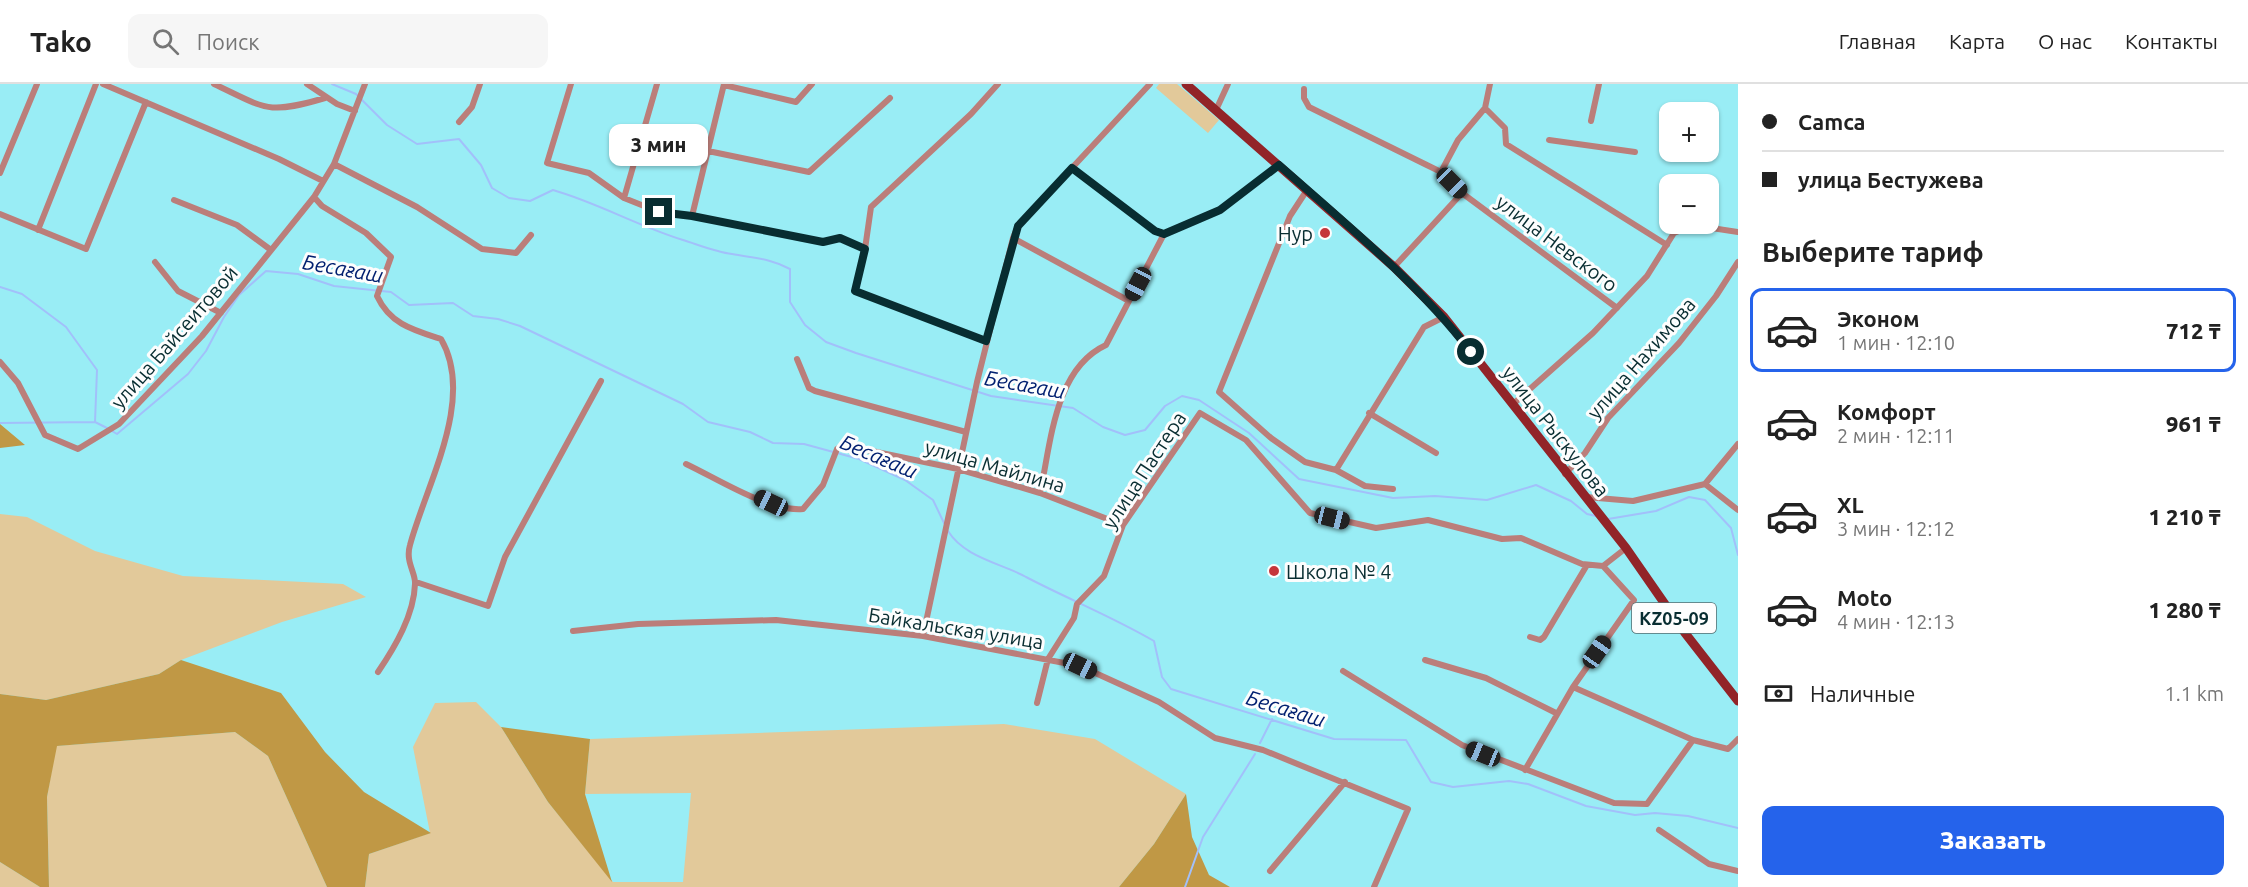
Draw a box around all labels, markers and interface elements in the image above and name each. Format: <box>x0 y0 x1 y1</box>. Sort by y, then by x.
search box <box>128 14 548 68</box>
icon: search <box>149 25 182 58</box>
text: Tako <box>30 26 92 57</box>
text: Поиск <box>197 29 259 54</box>
text: Главная <box>1839 29 1916 53</box>
text: Карта <box>1949 29 2005 53</box>
text: О нас <box>2038 29 2092 53</box>
text: Контакты <box>2125 29 2218 53</box>
map controls <box>1659 102 1719 234</box>
button: + <box>1659 102 1719 162</box>
text: Camca <box>1798 109 1865 134</box>
callout: 3 мин <box>610 125 708 167</box>
text: 3 мин <box>631 133 686 156</box>
car <box>1433 164 1471 202</box>
text: улица Бестужева <box>1798 167 1984 192</box>
button: − <box>1659 174 1719 234</box>
street label: улица Невского <box>1492 190 1622 296</box>
route end <box>645 198 672 225</box>
place label: Hyp <box>1278 222 1313 245</box>
marker: Hyp <box>1318 226 1332 240</box>
text: Выберите тариф <box>1762 237 1984 267</box>
water label: Бесағаш <box>301 249 385 287</box>
street label: улица Байсеитовой <box>106 261 242 413</box>
car <box>1122 264 1154 304</box>
street label: улица Нахимова <box>1582 293 1700 423</box>
icon: car <box>1765 303 1819 357</box>
text: Эконом <box>1837 306 1919 331</box>
text: 712 ₸ <box>2166 318 2221 343</box>
text: 1 мин · 12:10 <box>1837 331 1955 354</box>
route start <box>1457 338 1484 365</box>
street label: улица Рыскулова <box>1498 361 1614 501</box>
water label: Бесагаш <box>983 365 1067 403</box>
icon: car <box>1765 396 1819 450</box>
text: Комфорт <box>1837 399 1936 424</box>
street label: улица Пастера <box>1098 407 1190 533</box>
text: 961 ₸ <box>2166 411 2221 436</box>
text: 2 мин · 12:11 <box>1837 424 1955 447</box>
water label: Бесағаш <box>837 429 921 483</box>
street label: улица Майлина <box>922 435 1068 497</box>
car <box>751 487 791 519</box>
icon: car <box>1765 489 1819 543</box>
text: XL <box>1837 492 1864 517</box>
text: 1 210 ₸ <box>2148 504 2221 529</box>
car <box>1312 505 1352 531</box>
text: 3 мин · 12:12 <box>1837 517 1955 540</box>
place label: Школа № 4 <box>1286 560 1391 583</box>
marker: Школа № 4 <box>1267 564 1281 578</box>
icon: car <box>1765 582 1819 636</box>
text: Moto <box>1837 585 1892 610</box>
text: 1 280 ₸ <box>2148 597 2221 622</box>
street label: Байкальская улица <box>867 603 1045 653</box>
road number: KZ05-09 <box>1632 603 1716 633</box>
text: 4 мин · 12:13 <box>1837 610 1955 633</box>
car <box>1579 632 1615 672</box>
car <box>1060 650 1100 682</box>
icon: cash <box>1762 677 1795 710</box>
text: Наличные <box>1810 681 1915 706</box>
text: 1.1 km <box>2165 682 2224 705</box>
water label: Бесағаш <box>1244 685 1328 731</box>
car <box>1463 739 1503 769</box>
button: Заказать <box>1762 806 2224 875</box>

